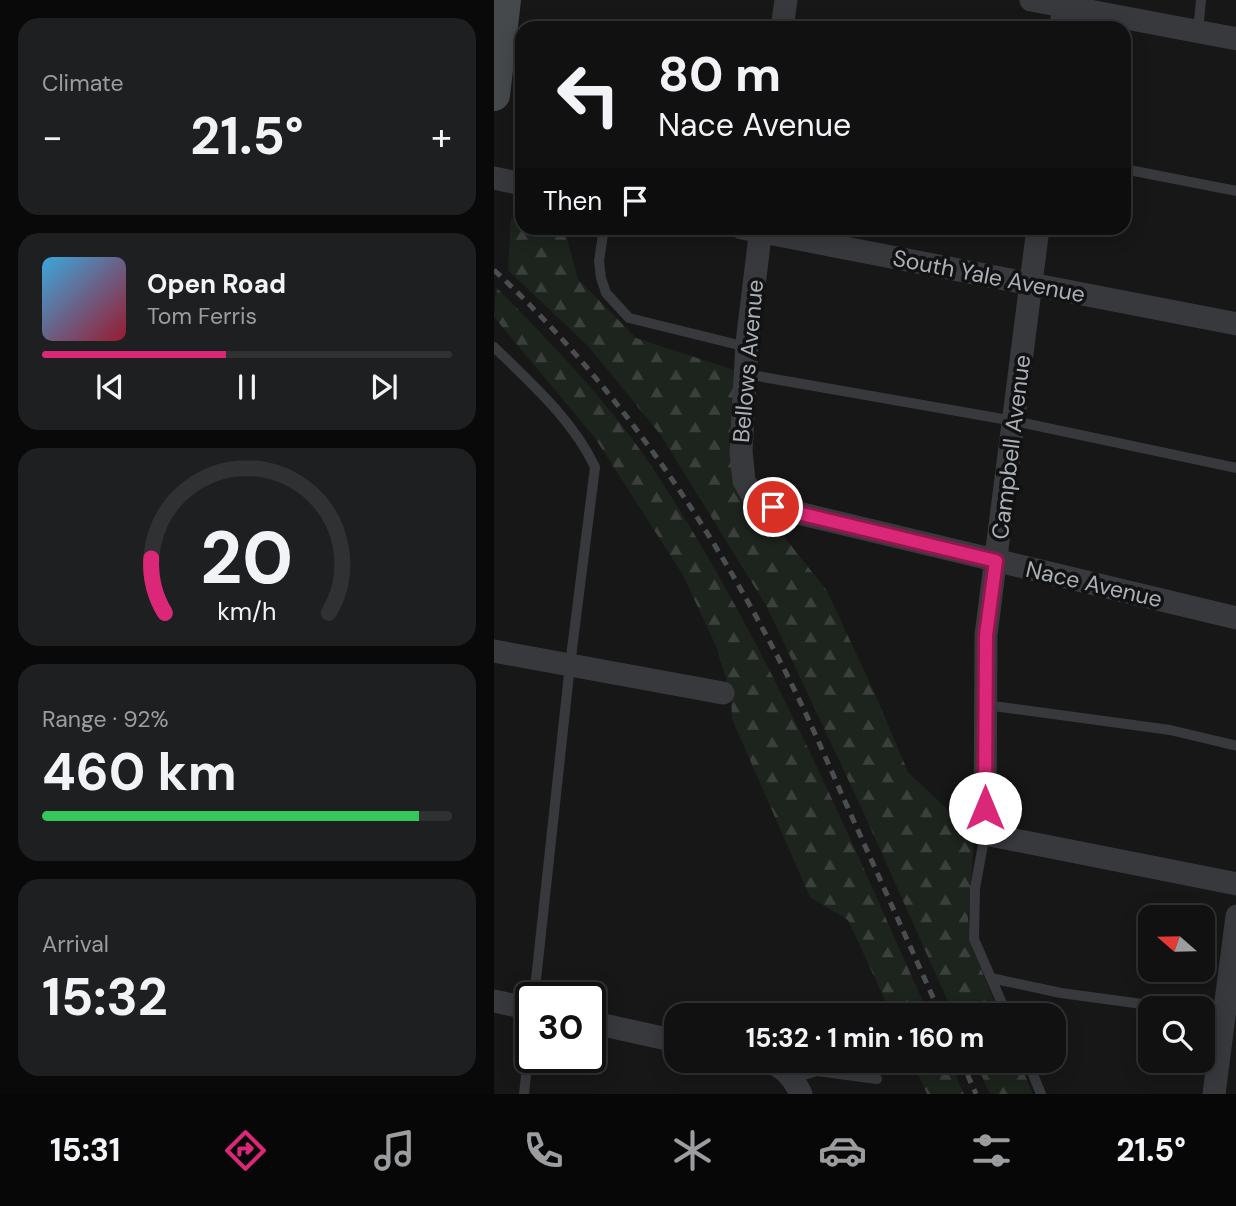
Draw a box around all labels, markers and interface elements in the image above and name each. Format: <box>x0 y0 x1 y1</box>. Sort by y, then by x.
text: 80 m <box>658 42 781 106</box>
icon: left <box>543 49 634 140</box>
text: Climate <box>42 68 124 98</box>
text: 21.5° <box>190 102 304 170</box>
text: Nace Avenue <box>658 104 851 146</box>
text: − <box>42 112 63 162</box>
text: + <box>431 112 452 162</box>
icon: arrive <box>616 182 654 220</box>
text: Then <box>543 184 602 218</box>
street label: South Yale Avenue <box>890 243 1088 309</box>
text: Open Road <box>147 267 286 301</box>
street label: Bellows Avenue <box>726 278 770 444</box>
text: Tom Ferris <box>147 301 257 331</box>
street label: Campbell Avenue <box>985 353 1037 541</box>
icon: previous <box>91 368 129 406</box>
icon: pause <box>228 368 266 406</box>
icon: next <box>365 368 403 406</box>
pin <box>743 477 803 537</box>
icon: arrive <box>754 488 792 526</box>
text: 20 <box>201 511 293 606</box>
street label: Nace Avenue <box>1023 554 1165 614</box>
text: km/h <box>217 595 277 628</box>
text: Range · 92% <box>42 704 169 734</box>
text: 460 km <box>42 738 237 806</box>
position arrow <box>948 771 1022 845</box>
north arrow <box>1138 905 1215 982</box>
map controls <box>1138 905 1215 1073</box>
text: Arrival <box>42 929 109 959</box>
text: 15:32 <box>42 963 168 1031</box>
speed limit sign: 30 <box>515 982 606 1073</box>
button: search <box>1138 996 1215 1073</box>
text: 15:32 · 1 min · 160 m <box>746 1021 984 1055</box>
icon: directions <box>221 1126 270 1175</box>
icon: music <box>370 1126 419 1175</box>
icon: phone <box>519 1126 568 1175</box>
icon: climate <box>668 1126 717 1175</box>
icon: car <box>818 1126 867 1175</box>
icon: filters <box>967 1126 1016 1175</box>
text: 15:31 <box>50 1129 121 1171</box>
text: 21.5° <box>1116 1129 1186 1171</box>

